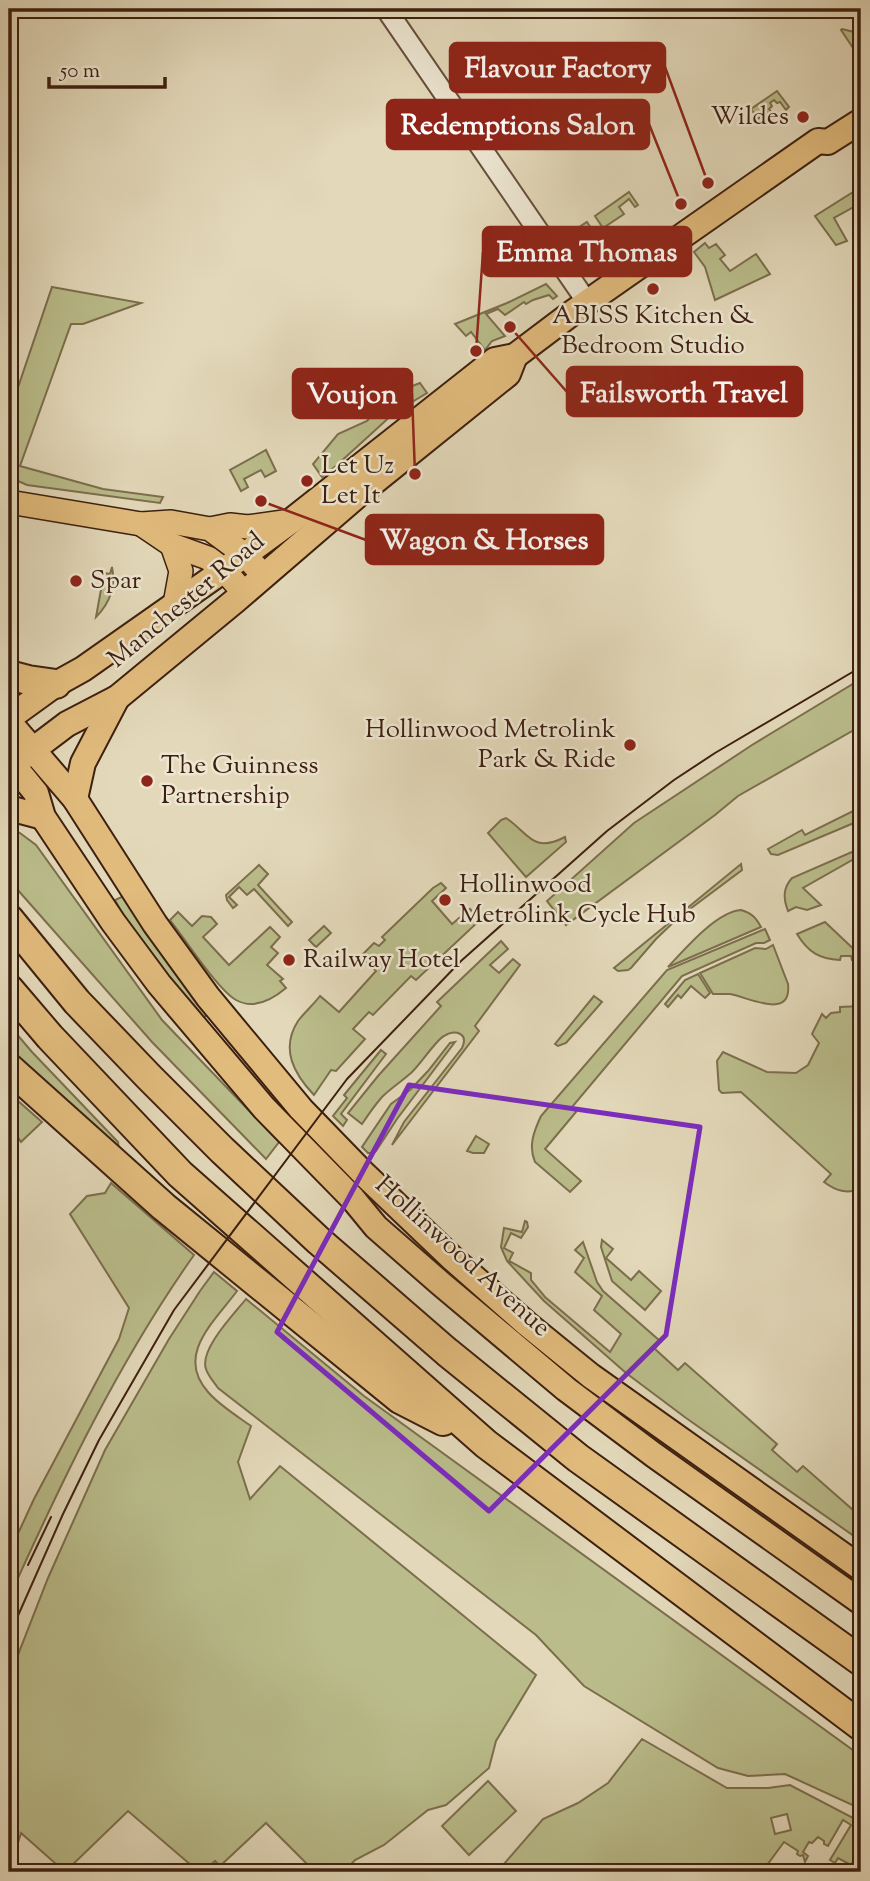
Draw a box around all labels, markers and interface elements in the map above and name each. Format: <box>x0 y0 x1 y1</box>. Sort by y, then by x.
callout: Flavour Factory <box>450 43 665 92</box>
scale bar <box>49 46 164 90</box>
text: Flavour Factory <box>464 50 652 90</box>
text: 50 m <box>59 57 100 87</box>
place label: Wildes <box>711 99 789 136</box>
callout: Redemptions Salon <box>387 100 649 149</box>
text: Redemptions Salon <box>401 107 636 147</box>
marker: Wildes <box>795 109 811 125</box>
callout: Emma Thomas <box>483 227 691 276</box>
text: Emma Thomas <box>497 234 677 274</box>
marker: ABISS Kitchen & Bedroom Studio <box>645 281 661 297</box>
place label: ABISS Kitchen & Bedroom Studio <box>552 298 754 365</box>
callout: Failsworth Travel <box>567 367 802 416</box>
callout: Voujon <box>293 369 412 418</box>
text: Failsworth Travel <box>580 375 788 415</box>
text: Voujon <box>306 376 398 416</box>
place label: Let Uz Let It <box>321 448 394 515</box>
marker: Let Uz Let It <box>299 473 315 489</box>
callout: Wagon & Horses <box>366 515 603 564</box>
text: Wagon & Horses <box>380 522 588 562</box>
street label: Manchester Road <box>101 524 274 678</box>
place label: Spar <box>90 563 142 600</box>
marker: Spar <box>68 573 84 589</box>
place label: Hollinwood Metrolink Park & Ride <box>365 712 616 779</box>
marker: Hollinwood Metrolink Park & Ride <box>622 737 638 753</box>
place label: The Guinness Partnership <box>161 748 319 815</box>
marker: The Guinness Partnership <box>139 773 155 789</box>
place label: Hollinwood Metrolink Cycle Hub <box>459 867 696 934</box>
marker: Hollinwood Metrolink Cycle Hub <box>437 892 453 908</box>
place label: Railway Hotel <box>303 942 460 979</box>
marker: Railway Hotel <box>281 952 297 968</box>
street label: Hollinwood Avenue <box>366 1168 558 1346</box>

